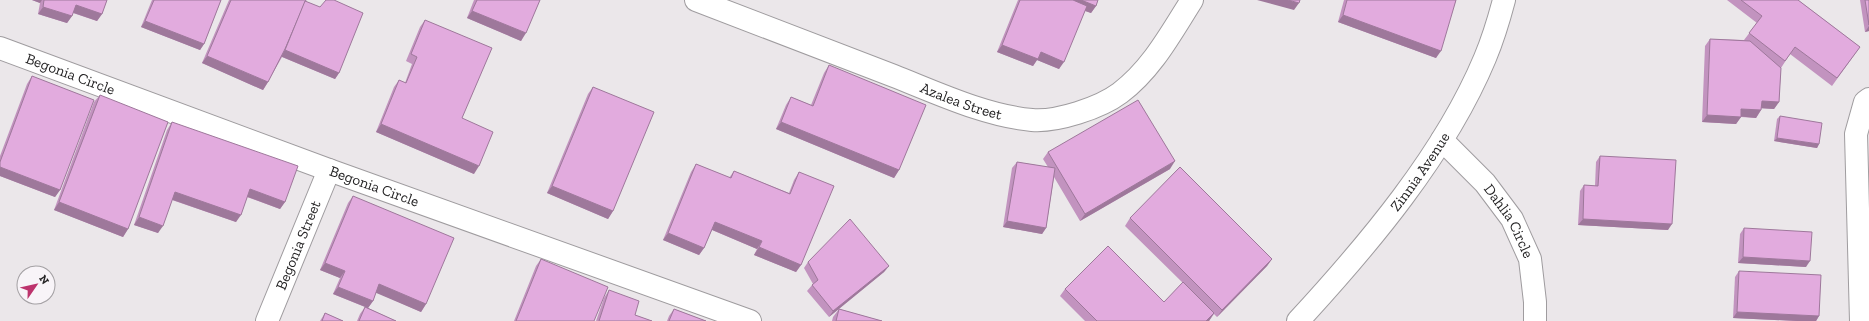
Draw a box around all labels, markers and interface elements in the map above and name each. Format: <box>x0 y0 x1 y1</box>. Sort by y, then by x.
street label: Begonia Circle <box>23 49 117 99</box>
street label: Azalea Street <box>918 79 1004 124</box>
street label: Zinnia Avenue <box>1386 129 1454 215</box>
street label: Begonia Circle <box>327 162 421 211</box>
street label: Dahlia Circle <box>1480 180 1537 261</box>
street label: Begonia Street <box>272 197 325 293</box>
north arrow <box>16 265 56 305</box>
text: N <box>36 273 52 287</box>

